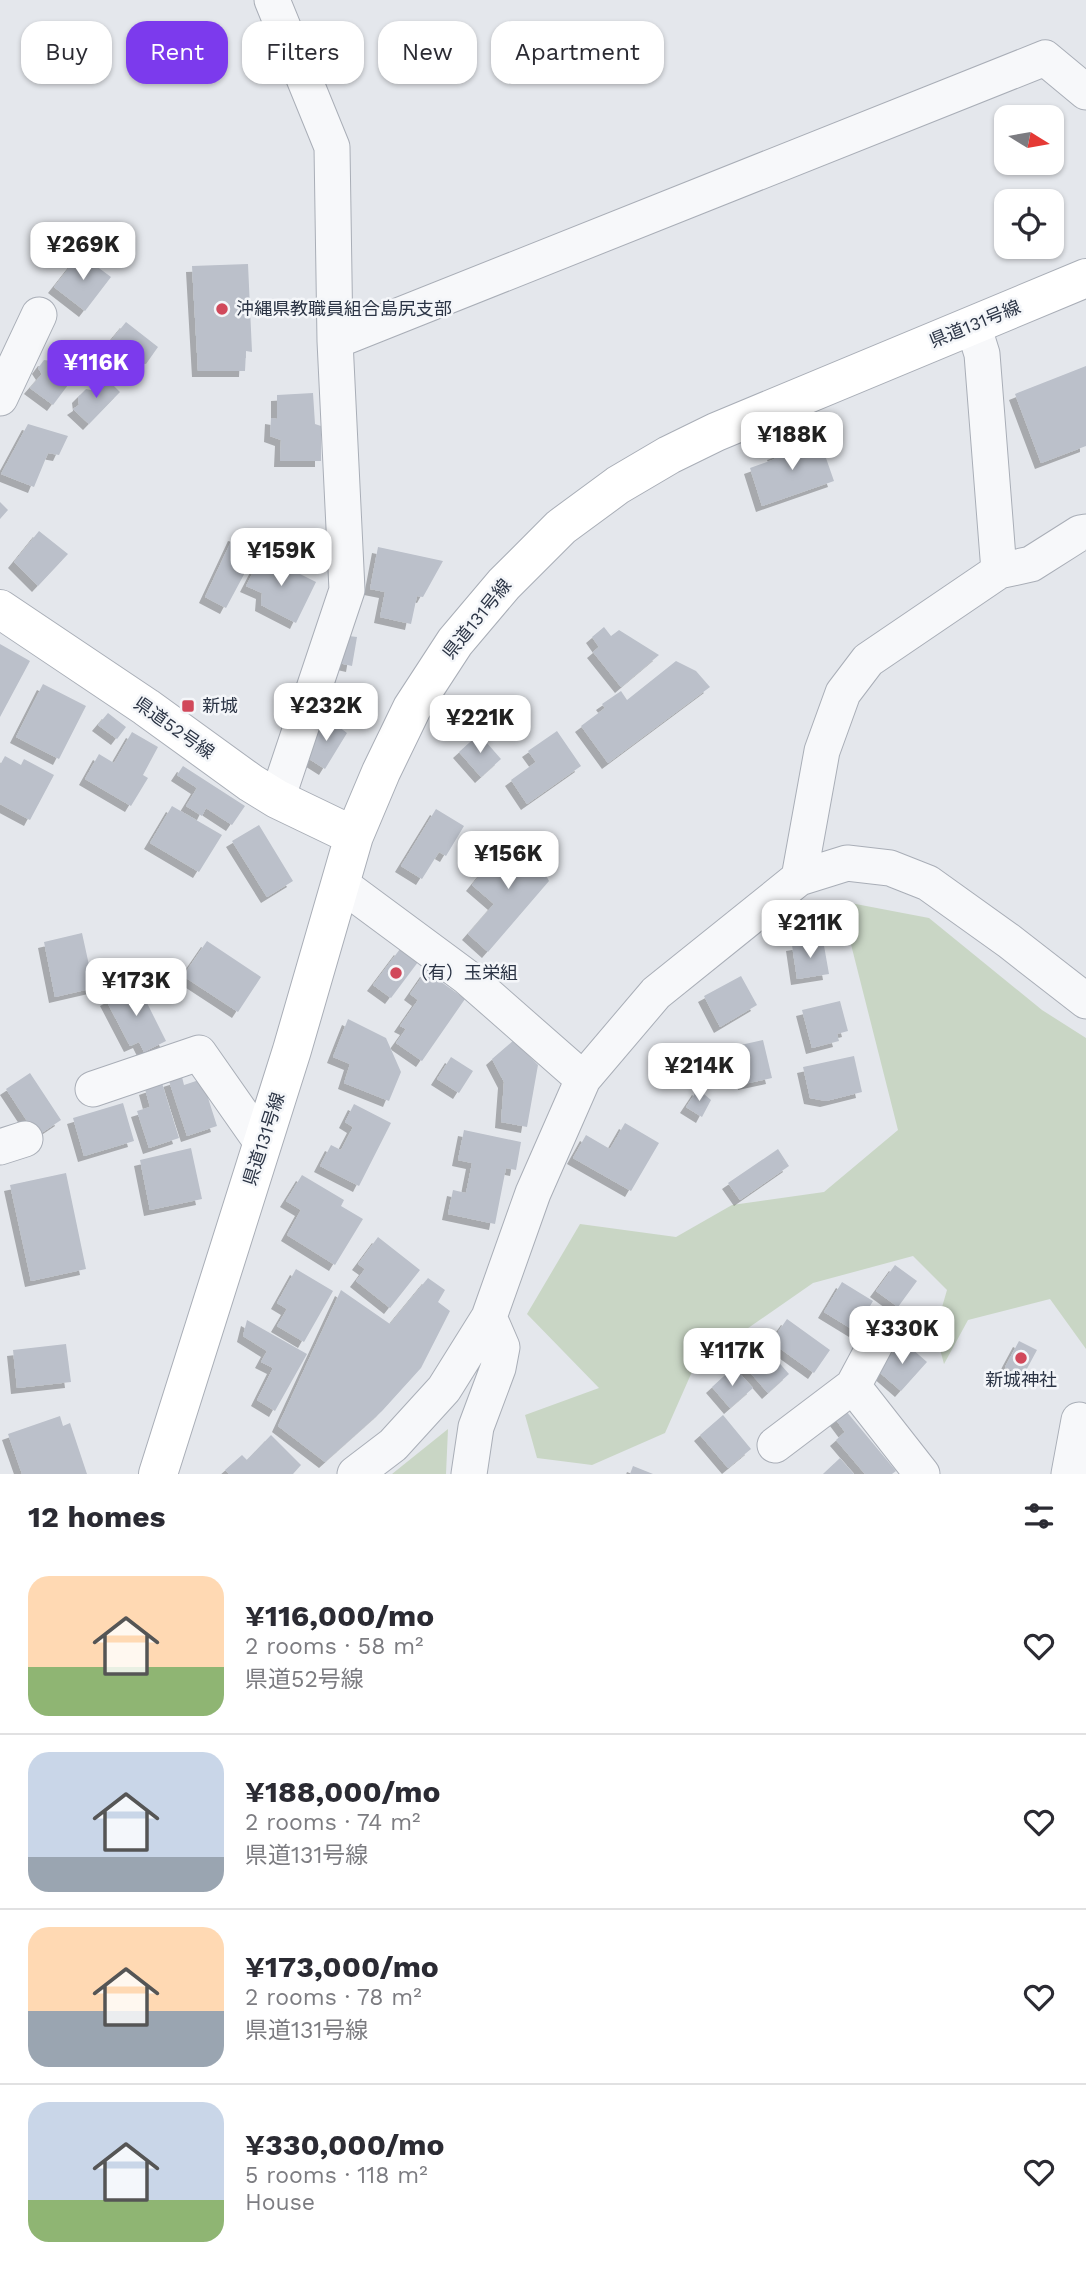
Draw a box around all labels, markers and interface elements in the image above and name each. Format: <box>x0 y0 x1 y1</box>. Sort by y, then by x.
chip: Buy <box>21 21 112 84</box>
chip: Rent <box>126 21 228 84</box>
chip: Filters <box>242 21 364 84</box>
chip: New <box>378 21 477 84</box>
chip: Apartment <box>491 21 664 84</box>
north arrow <box>994 105 1064 175</box>
map controls <box>994 105 1064 259</box>
button: locate <box>994 189 1064 259</box>
pin: ¥269K <box>34 222 132 282</box>
text: ¥269K <box>46 231 120 258</box>
street label: 県道131号線 <box>926 296 1024 351</box>
place label: 沖縄県教職員組合島尻支部 <box>236 298 452 319</box>
marker: 沖縄県教職員組合島尻支部 <box>214 301 230 317</box>
pin: ¥116K <box>47 340 145 400</box>
text: ¥116K <box>63 349 129 376</box>
pin: ¥188K <box>743 412 841 472</box>
text: ¥188K <box>757 421 827 448</box>
pin: ¥159K <box>232 528 330 588</box>
text: ¥159K <box>247 537 315 564</box>
street label: 県道131号線 <box>438 575 515 663</box>
pin: ¥232K <box>277 684 375 743</box>
street label: 県道52号線 <box>130 692 218 763</box>
text: ¥232K <box>290 692 362 719</box>
place label: 新城 <box>202 695 238 716</box>
pin: ¥221K <box>431 696 529 755</box>
marker: 新城 <box>180 698 196 714</box>
text: ¥221K <box>446 704 514 731</box>
pin: ¥156K <box>459 832 557 891</box>
text: ¥156K <box>474 840 542 867</box>
pin: ¥211K <box>761 900 859 960</box>
text: ¥211K <box>778 909 842 936</box>
pin: ¥173K <box>87 958 185 1018</box>
place label: （有）玉栄組 <box>410 962 518 983</box>
marker: （有）玉栄組 <box>388 965 404 981</box>
text: ¥173K <box>102 967 170 994</box>
pin: ¥214K <box>650 1044 748 1103</box>
text: ¥214K <box>664 1052 734 1079</box>
street label: 県道131号線 <box>239 1090 288 1188</box>
pin: ¥330K <box>853 1306 951 1366</box>
text: ¥330K <box>865 1315 939 1342</box>
pin: ¥117K <box>683 1328 781 1388</box>
text: ¥117K <box>699 1337 765 1364</box>
marker: 新城神社 <box>1013 1350 1029 1366</box>
place label: 新城神社 <box>985 1369 1057 1390</box>
icon: filters <box>1020 1497 1058 1535</box>
text: 12 homes <box>28 1499 166 1534</box>
text: ¥116,000/mo <box>245 1598 434 1633</box>
icon: home <box>84 1604 168 1688</box>
icon: heart <box>1020 1627 1058 1665</box>
text: 2 rooms · 58 m² <box>245 1633 424 1660</box>
text: 県道52号線 <box>245 1666 364 1693</box>
text: ¥188,000/mo <box>245 1774 440 1809</box>
icon: home <box>84 1780 168 1864</box>
icon: heart <box>1020 1803 1058 1841</box>
text: 2 rooms · 74 m² <box>245 1809 420 1836</box>
text: 県道131号線 <box>245 1842 368 1869</box>
text: ¥173,000/mo <box>245 1949 439 1984</box>
icon: home <box>84 1955 168 2039</box>
icon: heart <box>1020 1978 1058 2016</box>
text: 2 rooms · 78 m² <box>245 1984 422 2011</box>
text: 県道131号線 <box>245 2017 368 2044</box>
text: ¥330,000/mo <box>245 2127 445 2162</box>
icon: home <box>84 2130 168 2214</box>
icon: heart <box>1020 2153 1058 2191</box>
text: 5 rooms · 118 m² <box>245 2162 428 2189</box>
text: House <box>245 2189 315 2216</box>

